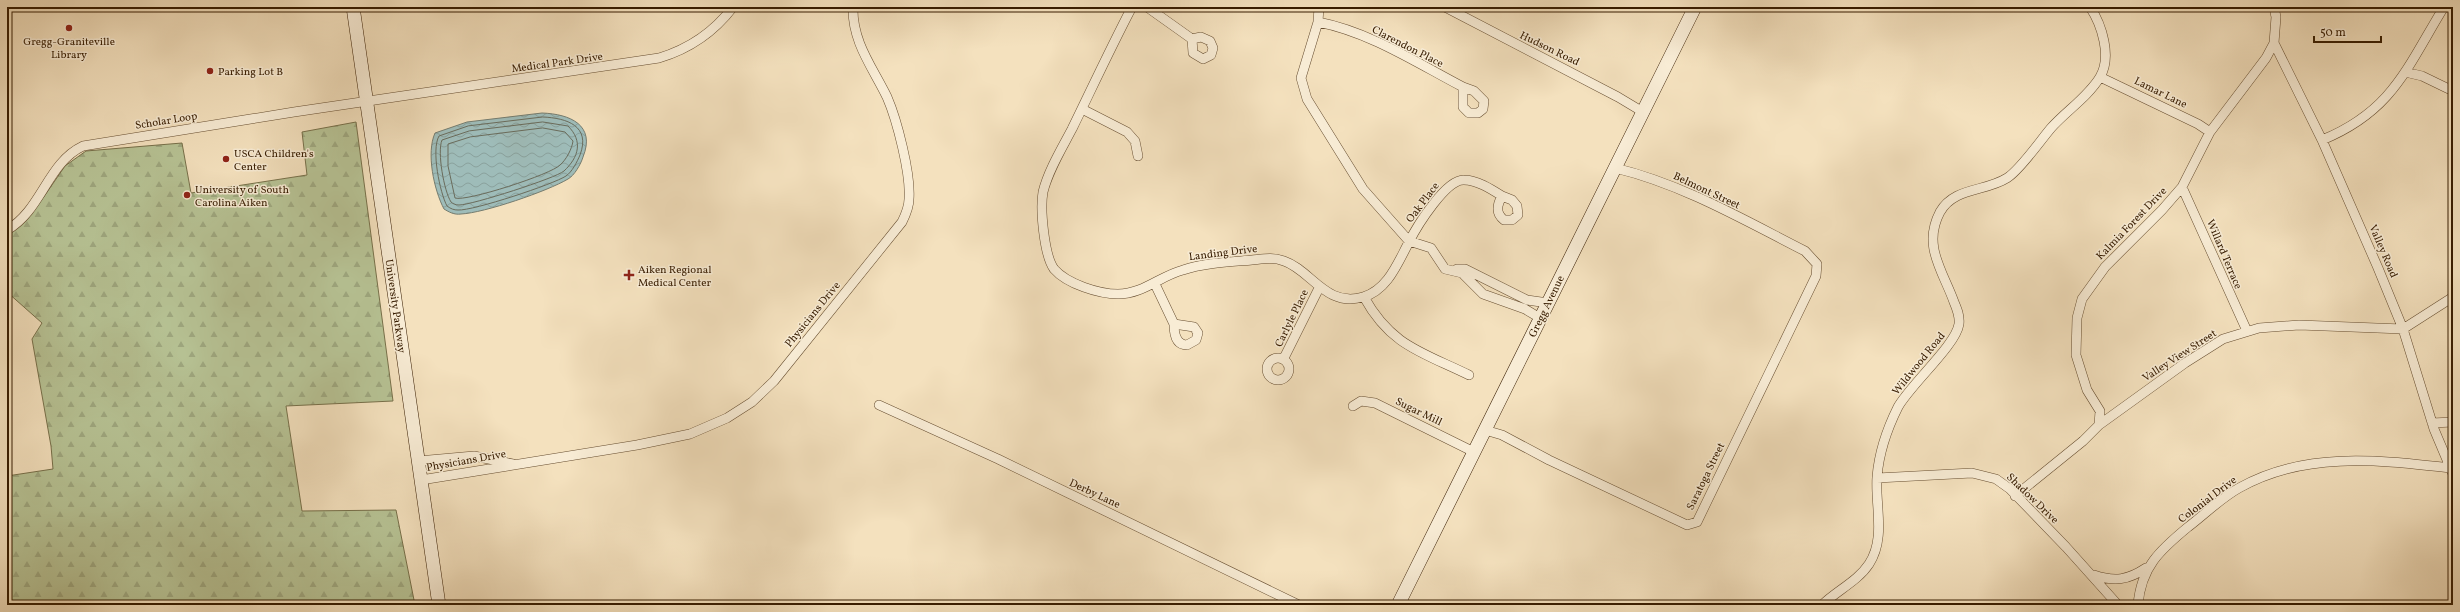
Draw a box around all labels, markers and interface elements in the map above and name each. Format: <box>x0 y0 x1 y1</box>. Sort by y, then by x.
scale bar <box>2314 18 2381 44</box>
marker: Gregg-Graniteville Library <box>64 23 74 33</box>
street label: Clarendon Place <box>1369 23 1446 72</box>
text: 50 m <box>2320 25 2346 41</box>
street label: Hudson Road <box>1517 28 1582 70</box>
place label: Gregg-Graniteville Library <box>23 35 115 63</box>
street label: Medical Park Drive <box>511 50 604 77</box>
place label: Parking Lot B <box>218 65 283 80</box>
marker: Parking Lot B <box>205 66 215 76</box>
street label: Lamar Lane <box>2131 74 2189 113</box>
street label: Scholar Loop <box>134 109 198 134</box>
place label: USCA Children's Center <box>234 147 314 175</box>
marker: USCA Children's Center <box>221 154 231 164</box>
street label: Belmont Street <box>1670 169 1742 214</box>
street label: Oak Place <box>1403 180 1443 226</box>
place label: University of South Carolina Aiken <box>195 183 289 211</box>
street label: Kalmia Forest Drive <box>2093 184 2171 264</box>
marker: University of South Carolina Aiken <box>182 190 192 200</box>
street label: Willard Terrace <box>2202 217 2245 292</box>
street label: Valley Road <box>2365 223 2401 280</box>
street label: Landing Drive <box>1188 242 1258 265</box>
street label: University Parkway <box>381 258 409 354</box>
place label: Aiken Regional Medical Center <box>638 263 712 291</box>
marker: Aiken Regional Medical Center <box>623 269 635 281</box>
street label: Gregg Avenue <box>1526 273 1569 340</box>
street label: Physicians Drive <box>782 279 844 351</box>
street label: Carlyle Place <box>1272 287 1313 350</box>
street label: Valley View Street <box>2140 327 2220 386</box>
street label: Wildwood Road <box>1889 329 1949 399</box>
street label: Sugar Mill <box>1392 395 1444 430</box>
street label: Saratoga Street <box>1684 440 1729 513</box>
street label: Physicians Drive <box>425 447 507 476</box>
street label: Shadow Drive <box>2003 470 2061 528</box>
street label: Colonial Drive <box>2176 473 2240 527</box>
street label: Derby Lane <box>1066 476 1122 513</box>

